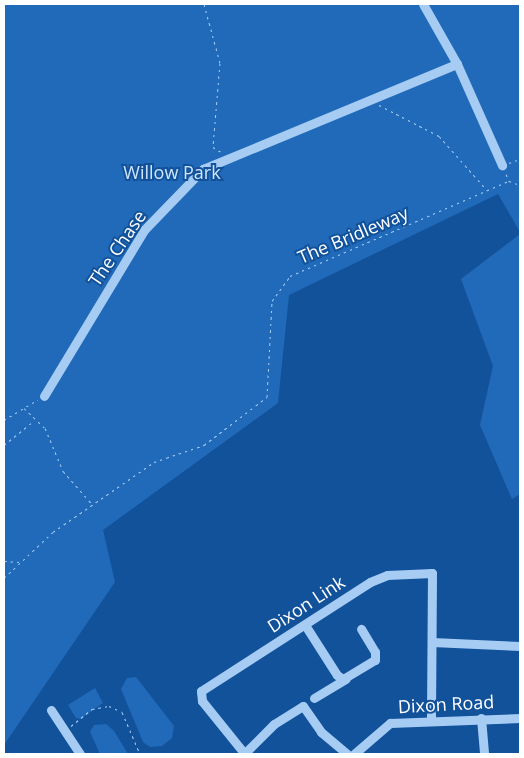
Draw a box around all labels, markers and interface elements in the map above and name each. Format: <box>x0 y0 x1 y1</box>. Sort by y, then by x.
park label: Willow Park <box>123 161 221 183</box>
street label: The Bridleway <box>295 202 411 268</box>
street label: The Chase <box>84 206 150 290</box>
street label: Dixon Link <box>263 571 349 637</box>
street label: Dixon Road <box>397 691 495 717</box>

